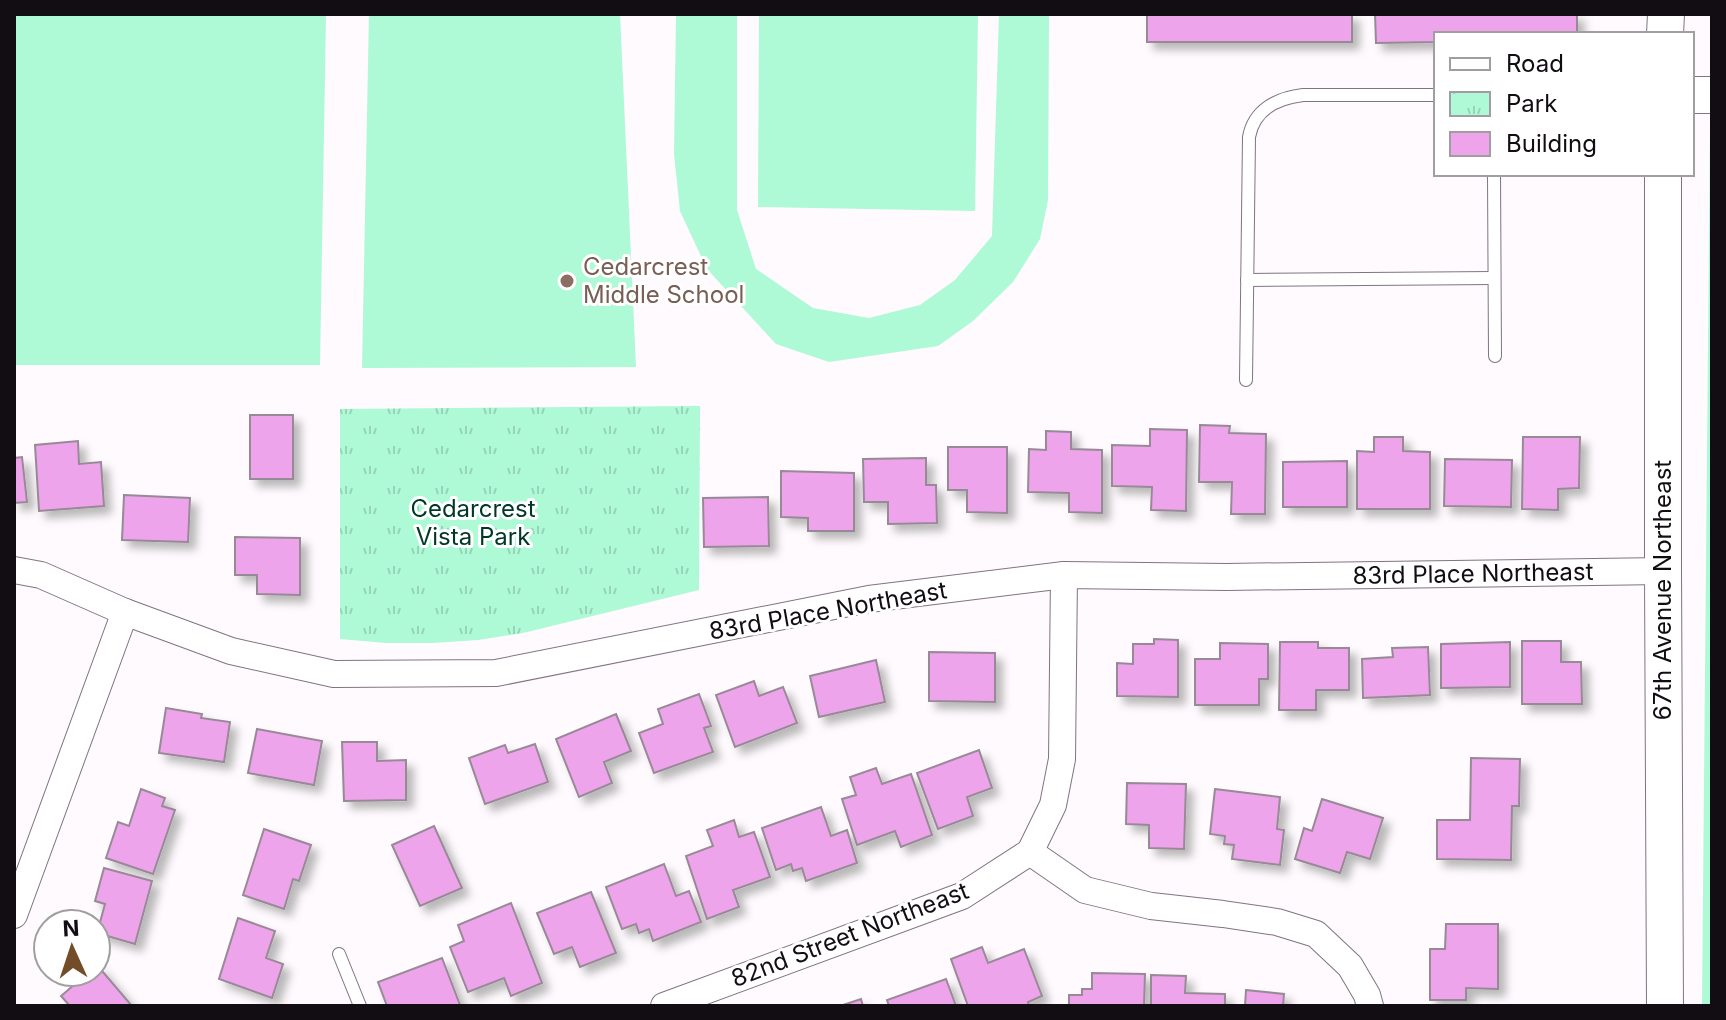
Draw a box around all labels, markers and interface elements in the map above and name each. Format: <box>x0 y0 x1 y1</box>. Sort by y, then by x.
legend <box>1434 32 1694 176</box>
text: Road <box>1506 49 1564 78</box>
text: Park <box>1506 89 1557 118</box>
text: Building <box>1506 129 1597 158</box>
place label: Cedarcrest Middle School <box>583 252 744 309</box>
marker: Cedarcrest Middle School <box>558 272 576 290</box>
street label: 67th Avenue Northeast <box>1648 460 1677 720</box>
park label: Cedarcrest Vista Park <box>410 494 536 551</box>
street label: 83rd Place Northeast <box>1352 557 1594 590</box>
street label: 83rd Place Northeast <box>707 575 949 646</box>
street label: 82nd Street Northeast <box>727 876 973 993</box>
north arrow <box>32 908 112 988</box>
text: N <box>62 915 80 941</box>

